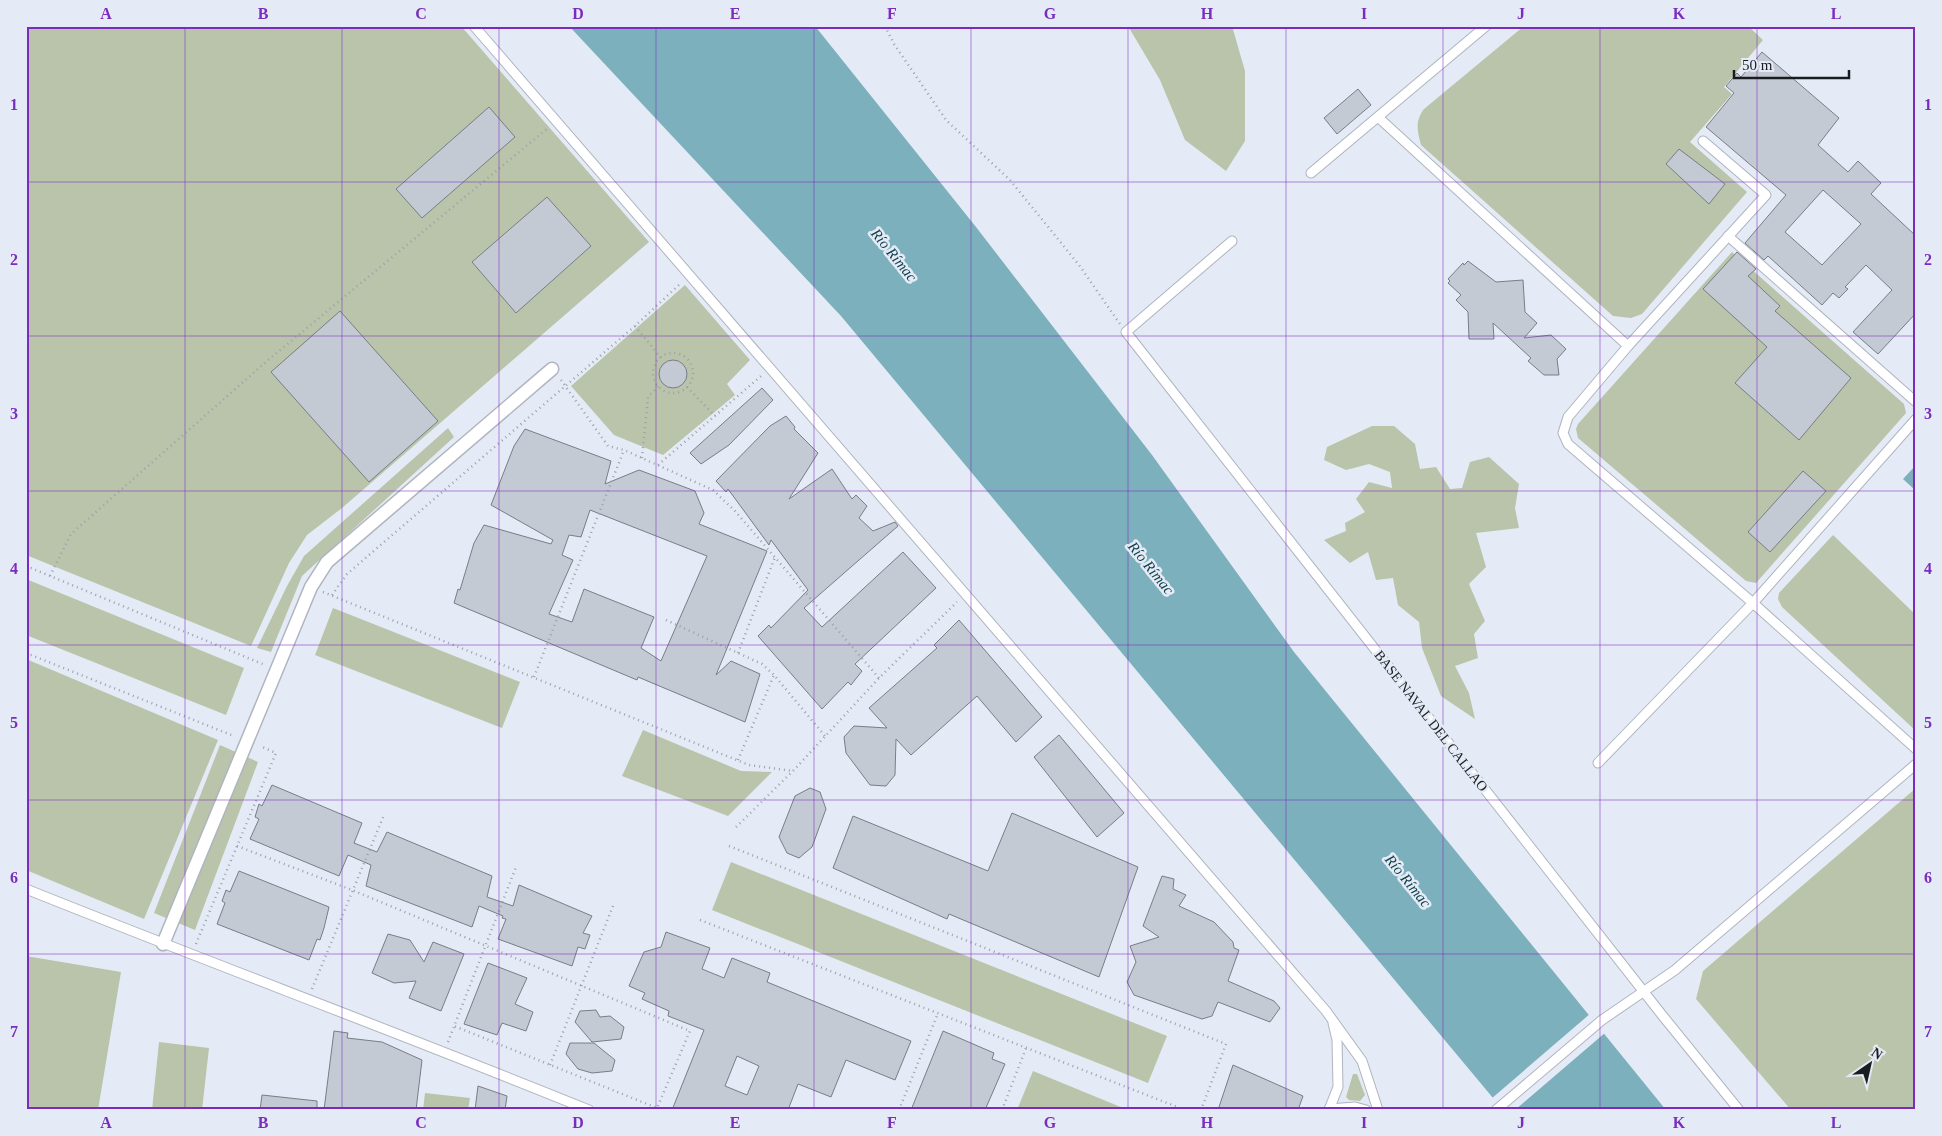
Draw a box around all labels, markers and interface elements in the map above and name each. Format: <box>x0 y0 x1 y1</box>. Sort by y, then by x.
text: A <box>100 5 112 22</box>
text: B <box>258 5 269 22</box>
text: C <box>415 5 427 22</box>
text: D <box>572 5 584 22</box>
text: E <box>730 5 740 22</box>
text: F <box>887 5 897 22</box>
text: G <box>1044 5 1057 22</box>
text: H <box>1201 5 1214 22</box>
text: I <box>1361 5 1367 22</box>
text: J <box>1517 5 1525 22</box>
text: K <box>1673 5 1686 22</box>
text: L <box>1831 5 1841 22</box>
scale bar <box>1734 48 1850 80</box>
text: 50 m <box>1742 57 1773 73</box>
text: 1 <box>10 96 18 113</box>
text: 1 <box>1924 96 1932 113</box>
water label: Río Rímac <box>867 225 920 285</box>
text: 2 <box>10 251 18 268</box>
text: 2 <box>1924 251 1932 268</box>
text: 3 <box>10 405 18 422</box>
text: 3 <box>1924 405 1932 422</box>
water label: Río Rímac <box>1124 538 1177 598</box>
text: 4 <box>10 560 18 577</box>
text: 4 <box>1924 560 1932 577</box>
street label: BASE NAVAL DEL CALLAO <box>1371 648 1491 794</box>
text: 5 <box>10 714 18 731</box>
text: 5 <box>1924 714 1932 731</box>
water label: Río Rímac <box>1381 851 1434 911</box>
text: 6 <box>10 869 18 886</box>
text: 6 <box>1924 869 1932 886</box>
text: 7 <box>10 1023 18 1040</box>
text: 7 <box>1924 1023 1932 1040</box>
north arrow <box>1844 1038 1894 1088</box>
text: N <box>1869 1045 1885 1063</box>
text: A <box>100 1114 112 1131</box>
text: B <box>258 1114 269 1131</box>
text: C <box>415 1114 427 1131</box>
text: D <box>572 1114 584 1131</box>
text: E <box>730 1114 740 1131</box>
text: F <box>887 1114 897 1131</box>
text: G <box>1044 1114 1057 1131</box>
text: H <box>1201 1114 1214 1131</box>
text: I <box>1361 1114 1367 1131</box>
text: J <box>1517 1114 1525 1131</box>
text: K <box>1673 1114 1686 1131</box>
text: L <box>1831 1114 1841 1131</box>

